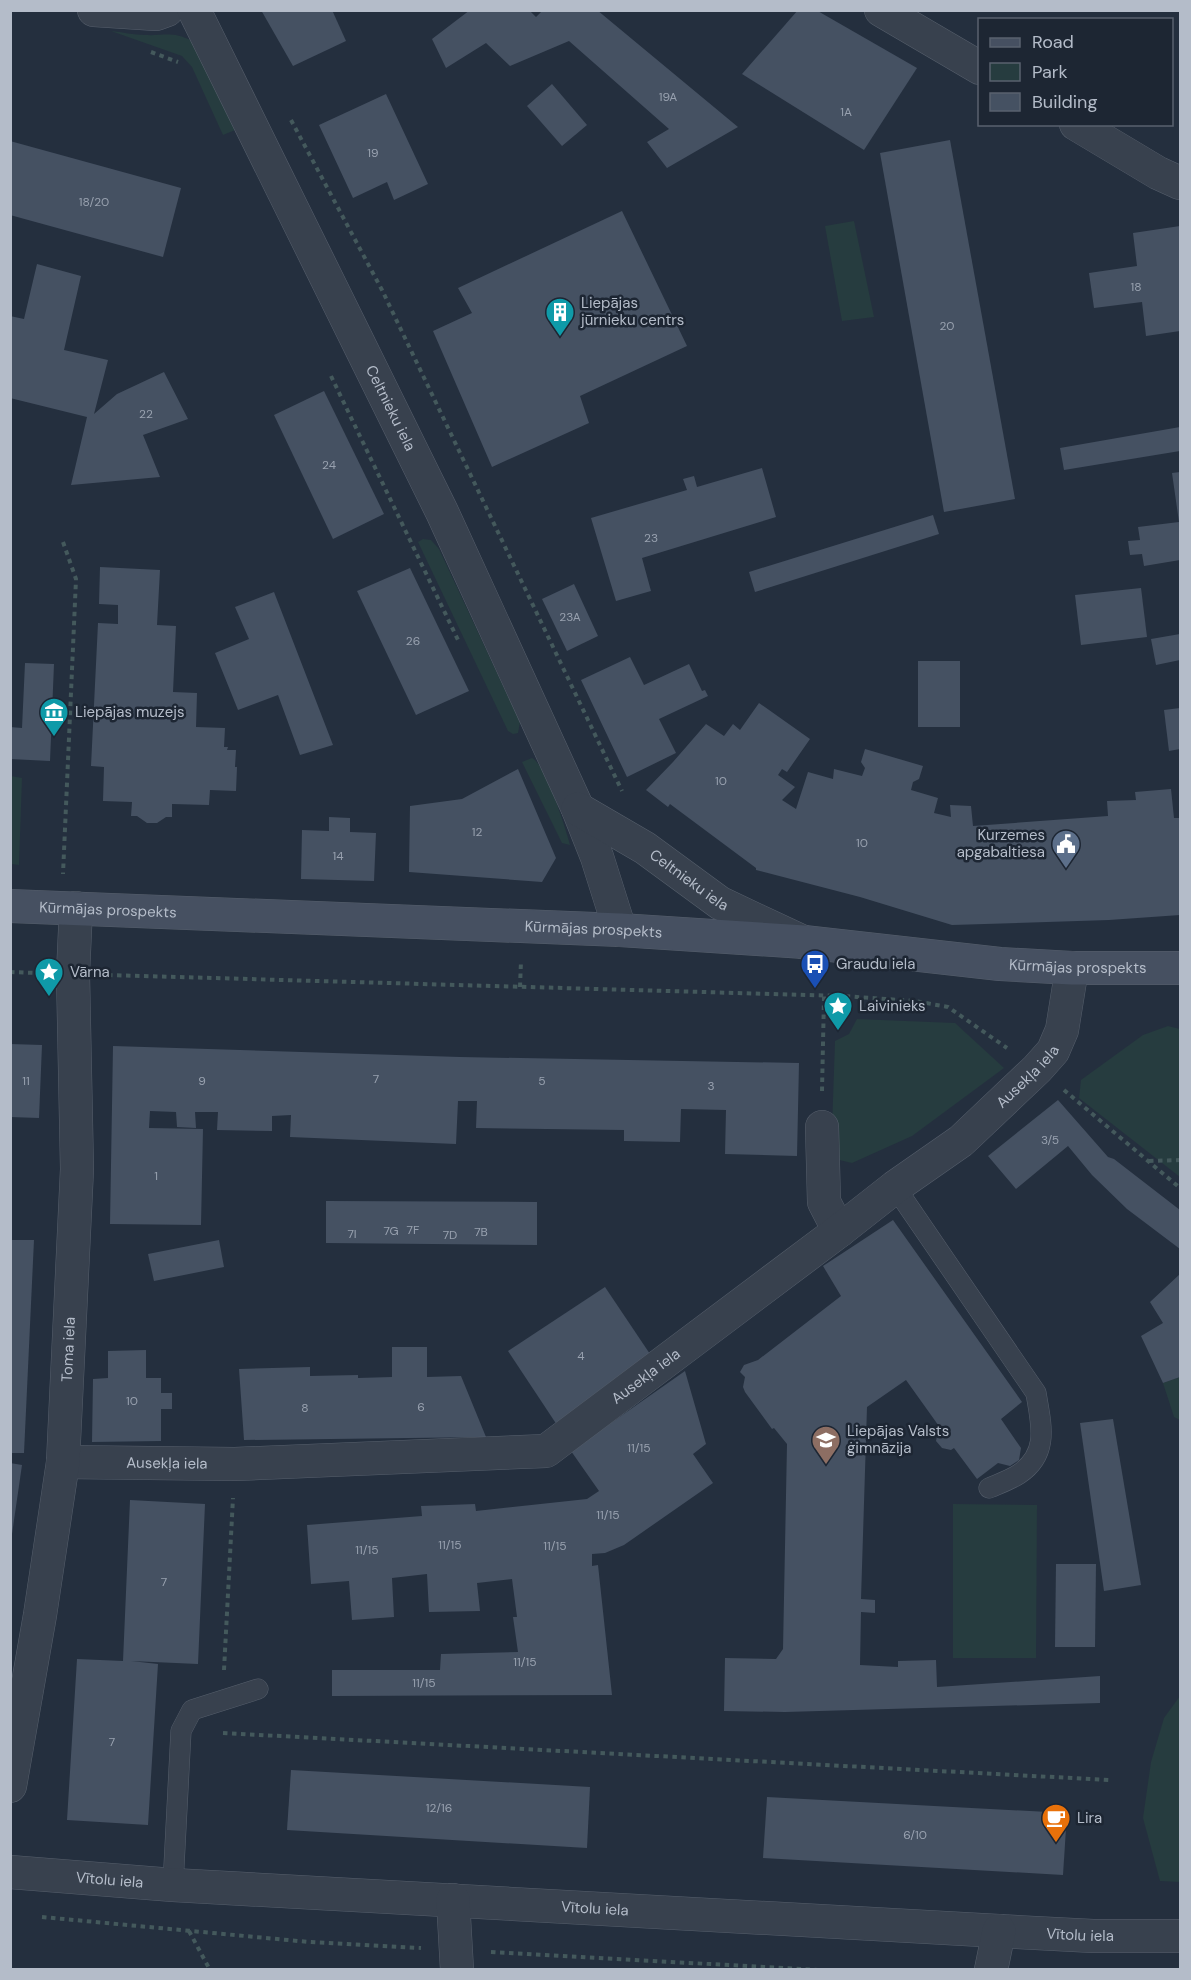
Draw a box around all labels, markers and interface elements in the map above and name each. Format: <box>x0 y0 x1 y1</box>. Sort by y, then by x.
legend <box>978 18 1173 126</box>
text: Road <box>1032 30 1074 54</box>
text: Park <box>1032 60 1068 84</box>
house number: 19A <box>659 89 677 105</box>
text: Building <box>1032 90 1097 114</box>
house number: 1A <box>840 104 852 120</box>
house number: 19 <box>367 145 379 161</box>
house number: 18/20 <box>79 194 109 210</box>
house number: 18 <box>1130 279 1142 295</box>
place label: Liepājas jūrnieku centrs <box>580 293 684 330</box>
building icon: Liepājas jūrnieku centrs <box>544 296 576 338</box>
house number: 20 <box>939 318 955 334</box>
street label: Celtnieku iela <box>361 362 420 454</box>
house number: 22 <box>139 406 153 422</box>
house number: 24 <box>322 457 336 473</box>
house number: 23 <box>644 530 658 546</box>
house number: 23A <box>559 609 581 625</box>
house number: 26 <box>406 633 420 649</box>
museum icon: Liepājas muzejs <box>38 696 70 738</box>
place label: Liepājas muzejs <box>75 702 184 722</box>
house number: 10 <box>715 773 727 789</box>
house number: 12 <box>472 824 482 840</box>
place label: Kurzemes apgabaltiesa <box>957 825 1045 862</box>
public building icon: Kurzemes apgabaltiesa <box>1050 828 1082 870</box>
house number: 10 <box>856 835 868 851</box>
street label: Celtnieku iela <box>645 845 732 915</box>
house number: 14 <box>332 848 344 864</box>
street label: Kūrmājas prospekts <box>39 897 177 923</box>
street label: Kūrmājas prospekts <box>524 916 663 943</box>
bus stop icon: Graudu iela <box>799 948 831 990</box>
place label: Graudu iela <box>836 954 915 974</box>
street label: Kūrmājas prospekts <box>1009 955 1147 978</box>
place icon: Vārna <box>33 956 65 998</box>
place label: Vārna <box>70 962 110 982</box>
place icon: Laivinieks <box>822 990 854 1032</box>
place label: Laivinieks <box>859 996 926 1016</box>
street label: Ausekļa iela <box>992 1043 1064 1112</box>
house number: 7 <box>373 1071 379 1087</box>
house number: 11 <box>22 1073 30 1089</box>
house number: 9 <box>198 1073 206 1089</box>
house number: 5 <box>538 1073 546 1089</box>
house number: 3 <box>707 1078 715 1094</box>
house number: 3/5 <box>1041 1132 1059 1148</box>
house number: 1 <box>154 1168 158 1184</box>
house number: 7F <box>407 1222 420 1238</box>
house number: 7G <box>383 1223 399 1239</box>
house number: 7B <box>474 1224 488 1240</box>
house number: 7I <box>347 1226 357 1242</box>
house number: 7D <box>443 1227 457 1243</box>
street label: Toma iela <box>57 1316 80 1383</box>
street label: Ausekļa iela <box>607 1344 684 1409</box>
house number: 4 <box>577 1348 585 1364</box>
house number: 10 <box>126 1393 138 1409</box>
house number: 6 <box>417 1399 425 1415</box>
house number: 8 <box>301 1400 309 1416</box>
place label: Liepājas Valsts ģimnāzija <box>847 1421 949 1458</box>
school or university icon: Liepājas Valsts ģimnāzija <box>810 1424 842 1466</box>
house number: 11/15 <box>627 1440 651 1456</box>
street label: Ausekļa iela <box>126 1453 208 1474</box>
house number: 11/15 <box>596 1507 620 1523</box>
house number: 11/15 <box>438 1537 462 1553</box>
house number: 11/15 <box>543 1538 567 1554</box>
house number: 11/15 <box>355 1542 379 1558</box>
house number: 7 <box>161 1574 167 1590</box>
house number: 11/15 <box>513 1654 537 1670</box>
house number: 11/15 <box>412 1675 436 1691</box>
house number: 7 <box>109 1734 115 1750</box>
house number: 12/16 <box>426 1800 452 1816</box>
cafe icon: Lira <box>1040 1802 1072 1844</box>
place label: Lira <box>1077 1808 1102 1828</box>
house number: 6/10 <box>903 1827 927 1843</box>
street label: Vītolu iela <box>75 1867 144 1893</box>
street label: Vītolu iela <box>561 1897 629 1920</box>
street label: Vītolu iela <box>1046 1924 1114 1946</box>

